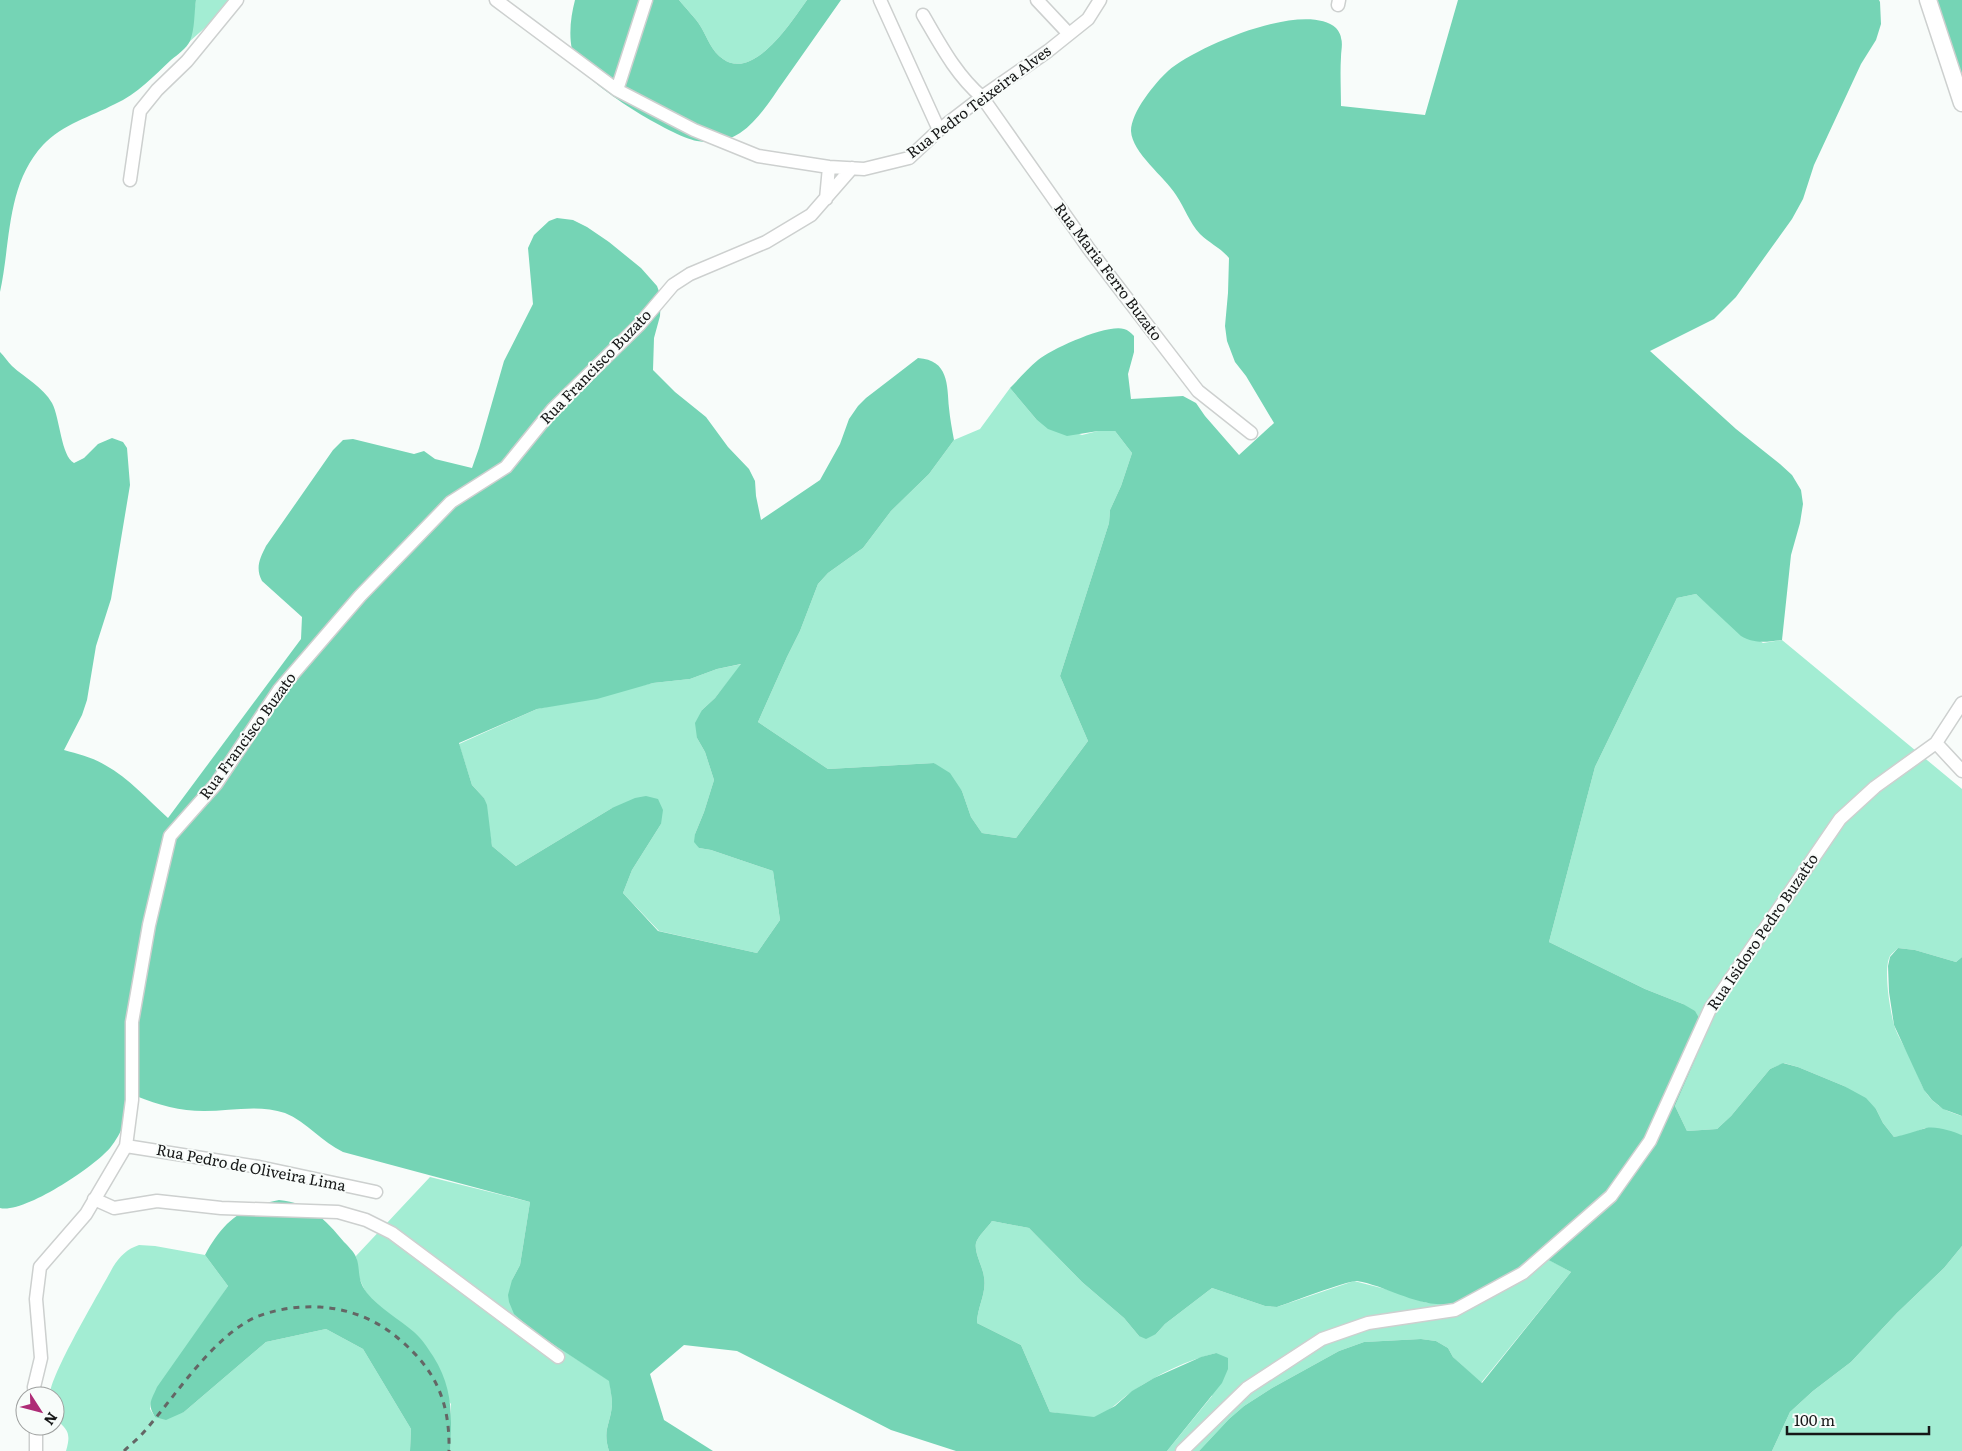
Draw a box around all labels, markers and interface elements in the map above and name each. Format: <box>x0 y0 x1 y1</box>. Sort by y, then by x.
street label: Rua Pedro Teixeira Alves <box>901 39 1055 163</box>
street label: Rua Maria Ferro Buzato <box>1050 197 1169 345</box>
street label: Rua Francisco Buzato <box>534 303 656 429</box>
street label: Rua Francisco Buzato <box>193 667 301 803</box>
street label: Rua Isidoro Pedro Buzatto <box>1701 848 1823 1014</box>
street label: Rua Pedro de Oliveira Lima <box>154 1137 349 1196</box>
north arrow <box>15 1386 65 1436</box>
scale bar <box>1787 1404 1930 1436</box>
text: 100 m <box>1794 1408 1835 1431</box>
text: N <box>40 1409 63 1430</box>

